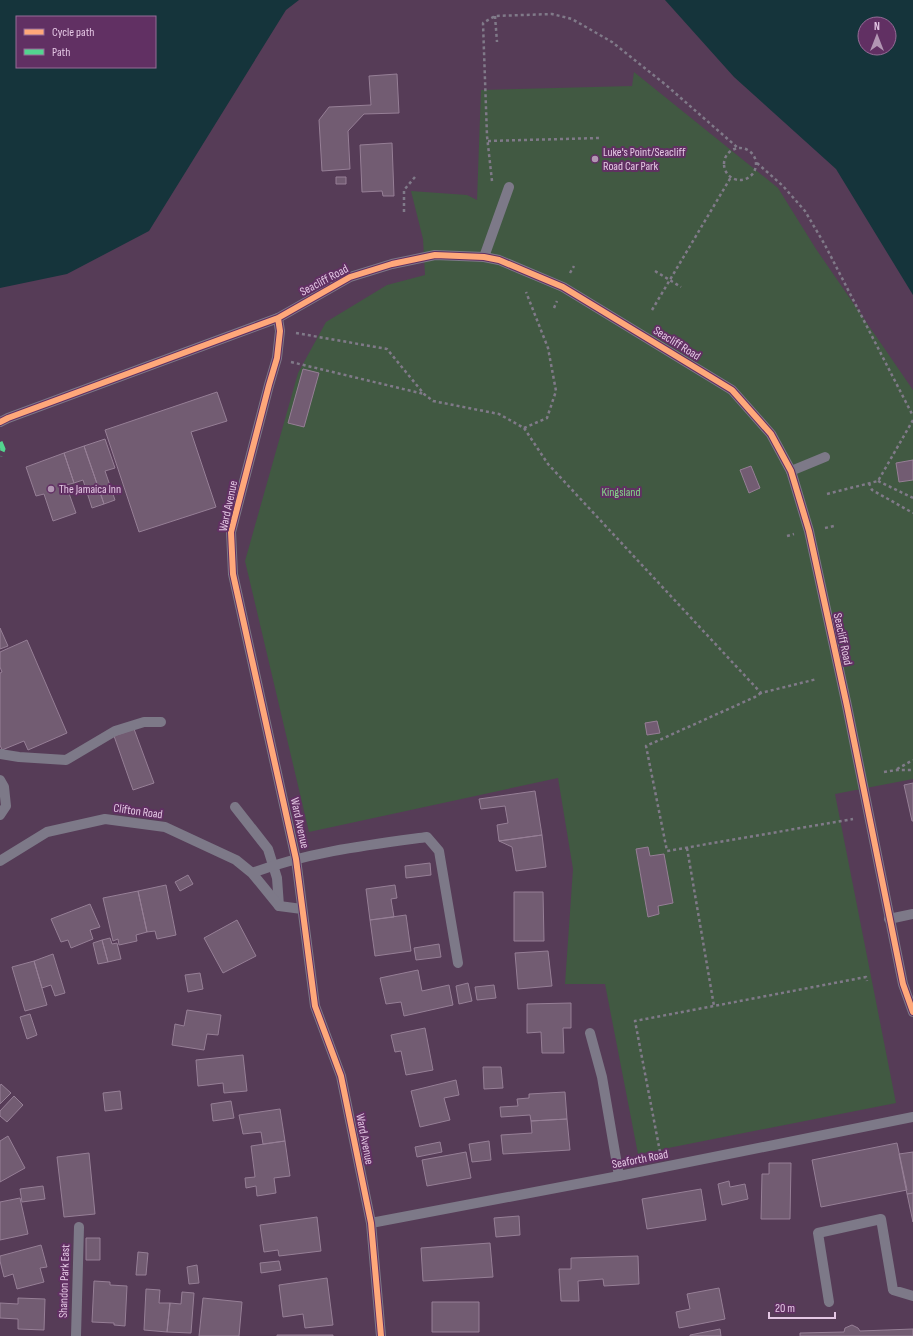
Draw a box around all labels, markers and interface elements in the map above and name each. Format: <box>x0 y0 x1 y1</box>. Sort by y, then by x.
legend <box>16 16 156 68</box>
north arrow <box>857 16 897 56</box>
text: N <box>874 20 880 33</box>
text: Cycle path <box>52 25 94 40</box>
text: Path <box>52 45 70 60</box>
place label: Luke's Point/Seacliff Road Car Park <box>603 145 686 174</box>
marker: Luke's Point/Seacliff Road Car Park <box>590 154 600 164</box>
street label: Seacliff Road <box>297 261 351 299</box>
street label: Seacliff Road <box>650 323 703 364</box>
street label: Ward Avenue <box>216 479 241 533</box>
place label: The Jamaica Inn <box>59 482 121 497</box>
marker: The Jamaica Inn <box>46 484 56 494</box>
park label: Kingsland <box>602 485 640 500</box>
street label: Seacliff Road <box>830 612 855 667</box>
street label: Ward Avenue <box>287 796 312 850</box>
street label: Clifton Road <box>112 801 164 822</box>
street label: Ward Avenue <box>352 1112 377 1166</box>
street label: Seaforth Road <box>611 1147 670 1172</box>
street label: Shandon Park East <box>56 1244 73 1318</box>
scale bar <box>769 1294 835 1320</box>
text: 20 m <box>775 1301 795 1316</box>

